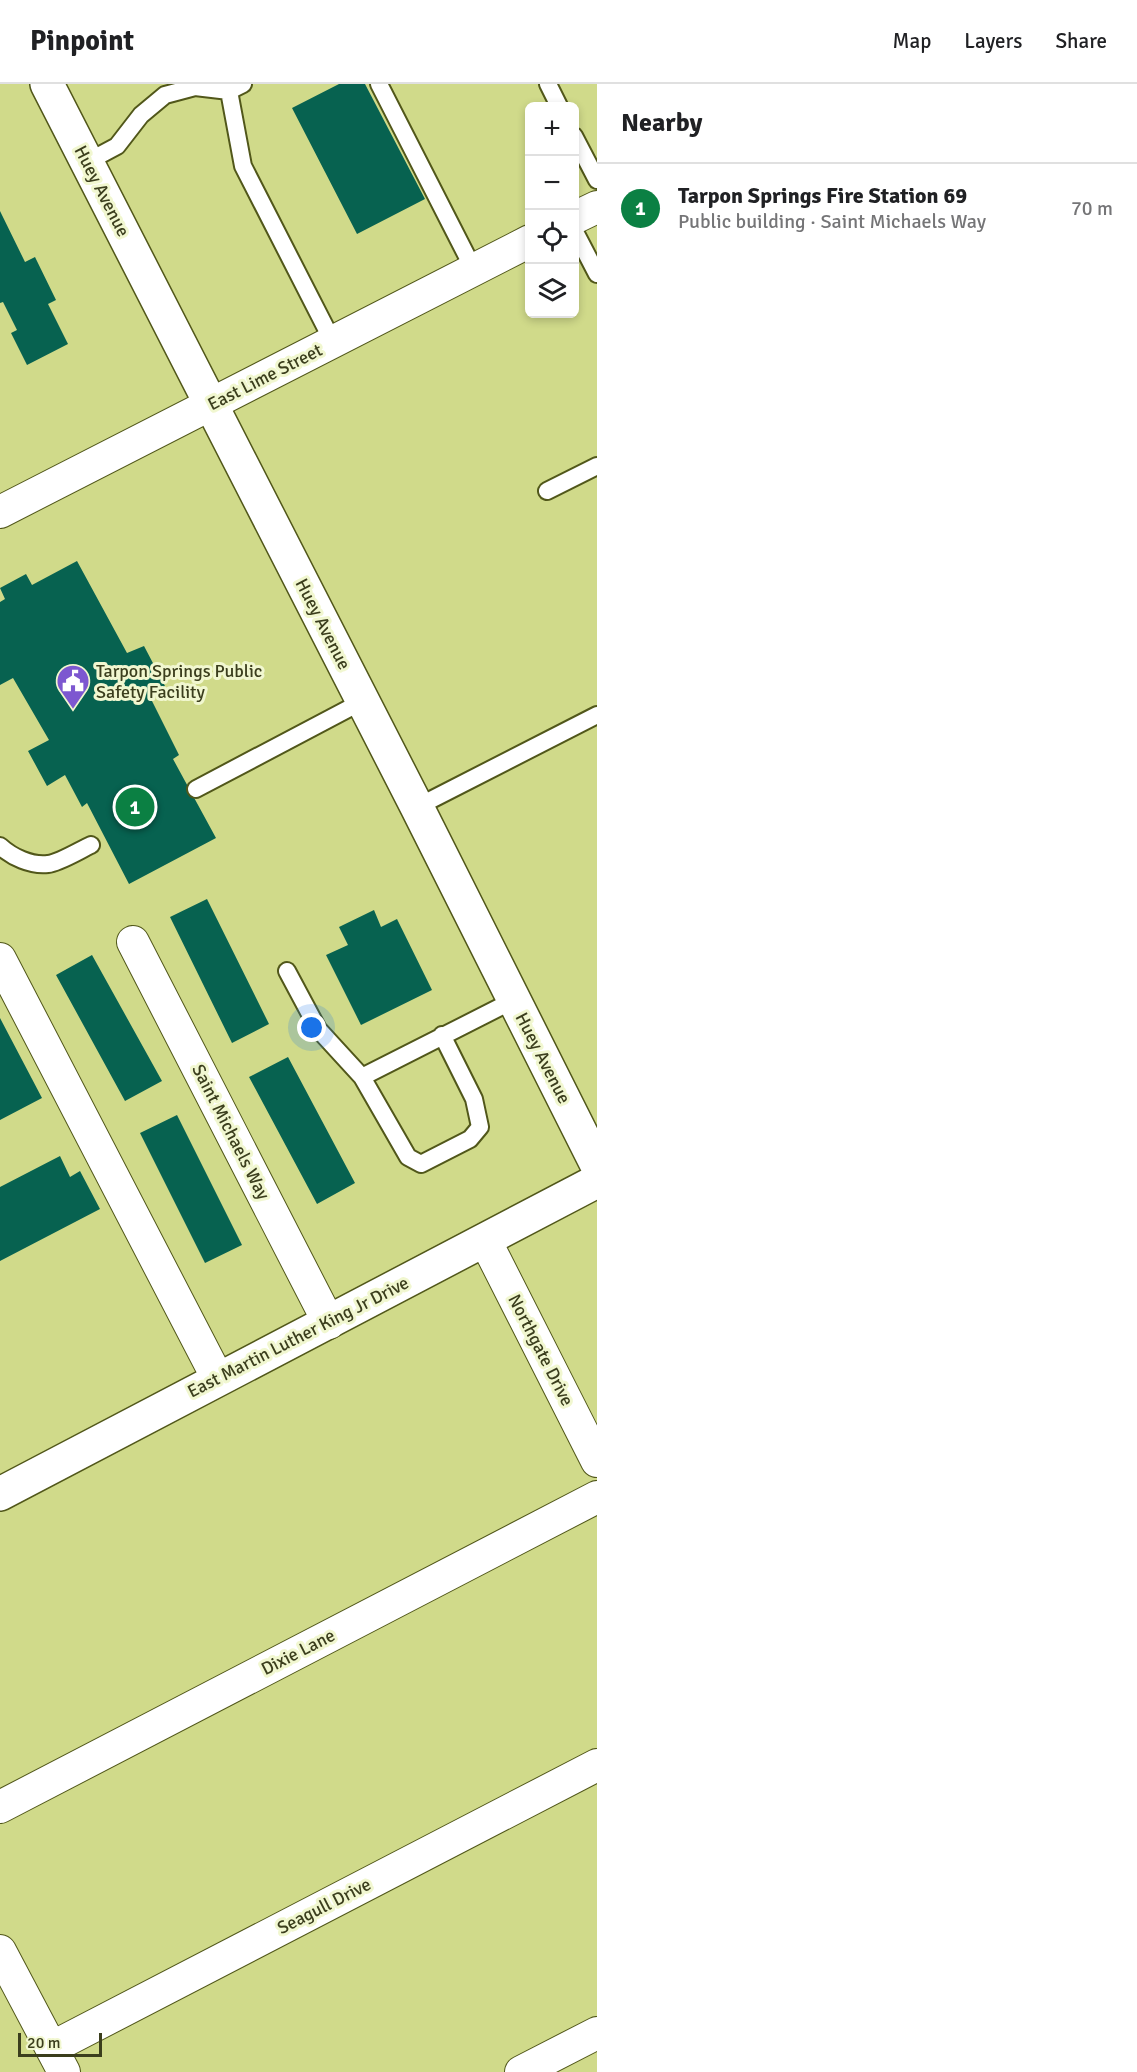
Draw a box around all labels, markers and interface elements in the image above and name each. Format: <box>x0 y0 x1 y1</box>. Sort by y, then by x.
text: Pinpoint <box>30 24 134 58</box>
text: Map <box>893 28 931 54</box>
text: Layers <box>964 28 1022 54</box>
text: Share <box>1055 28 1107 54</box>
map controls <box>525 102 579 318</box>
button: + <box>525 102 579 156</box>
text: Nearby <box>621 107 702 139</box>
street label: Huey Avenue <box>70 142 134 240</box>
button: − <box>525 156 579 210</box>
text: Tarpon Springs Fire Station 69 <box>678 182 967 209</box>
text: 1 <box>635 196 646 221</box>
text: 70 m <box>1071 196 1113 221</box>
text: Public building · Saint Michaels Way <box>678 209 986 234</box>
button: locate <box>525 210 579 264</box>
button: layers <box>525 264 579 318</box>
street label: East Lime Street <box>204 339 326 415</box>
street label: Huey Avenue <box>291 575 355 673</box>
place label: Tarpon Springs Public Safety Facility <box>96 660 262 703</box>
public building icon: Tarpon Springs Public Safety Facility <box>55 663 91 710</box>
pin: 1 <box>116 784 154 830</box>
street label: Huey Avenue <box>511 1009 575 1107</box>
your location <box>297 1013 326 1042</box>
street label: Saint Michaels Way <box>187 1061 275 1204</box>
street label: East Martin Luther King Jr Drive <box>184 1271 412 1403</box>
street label: Northgate Drive <box>503 1290 579 1410</box>
street label: Dixie Lane <box>257 1624 339 1680</box>
street label: Seagull Drive <box>274 1873 374 1939</box>
scale bar <box>18 2030 102 2058</box>
text: 20 m <box>27 2033 61 2053</box>

